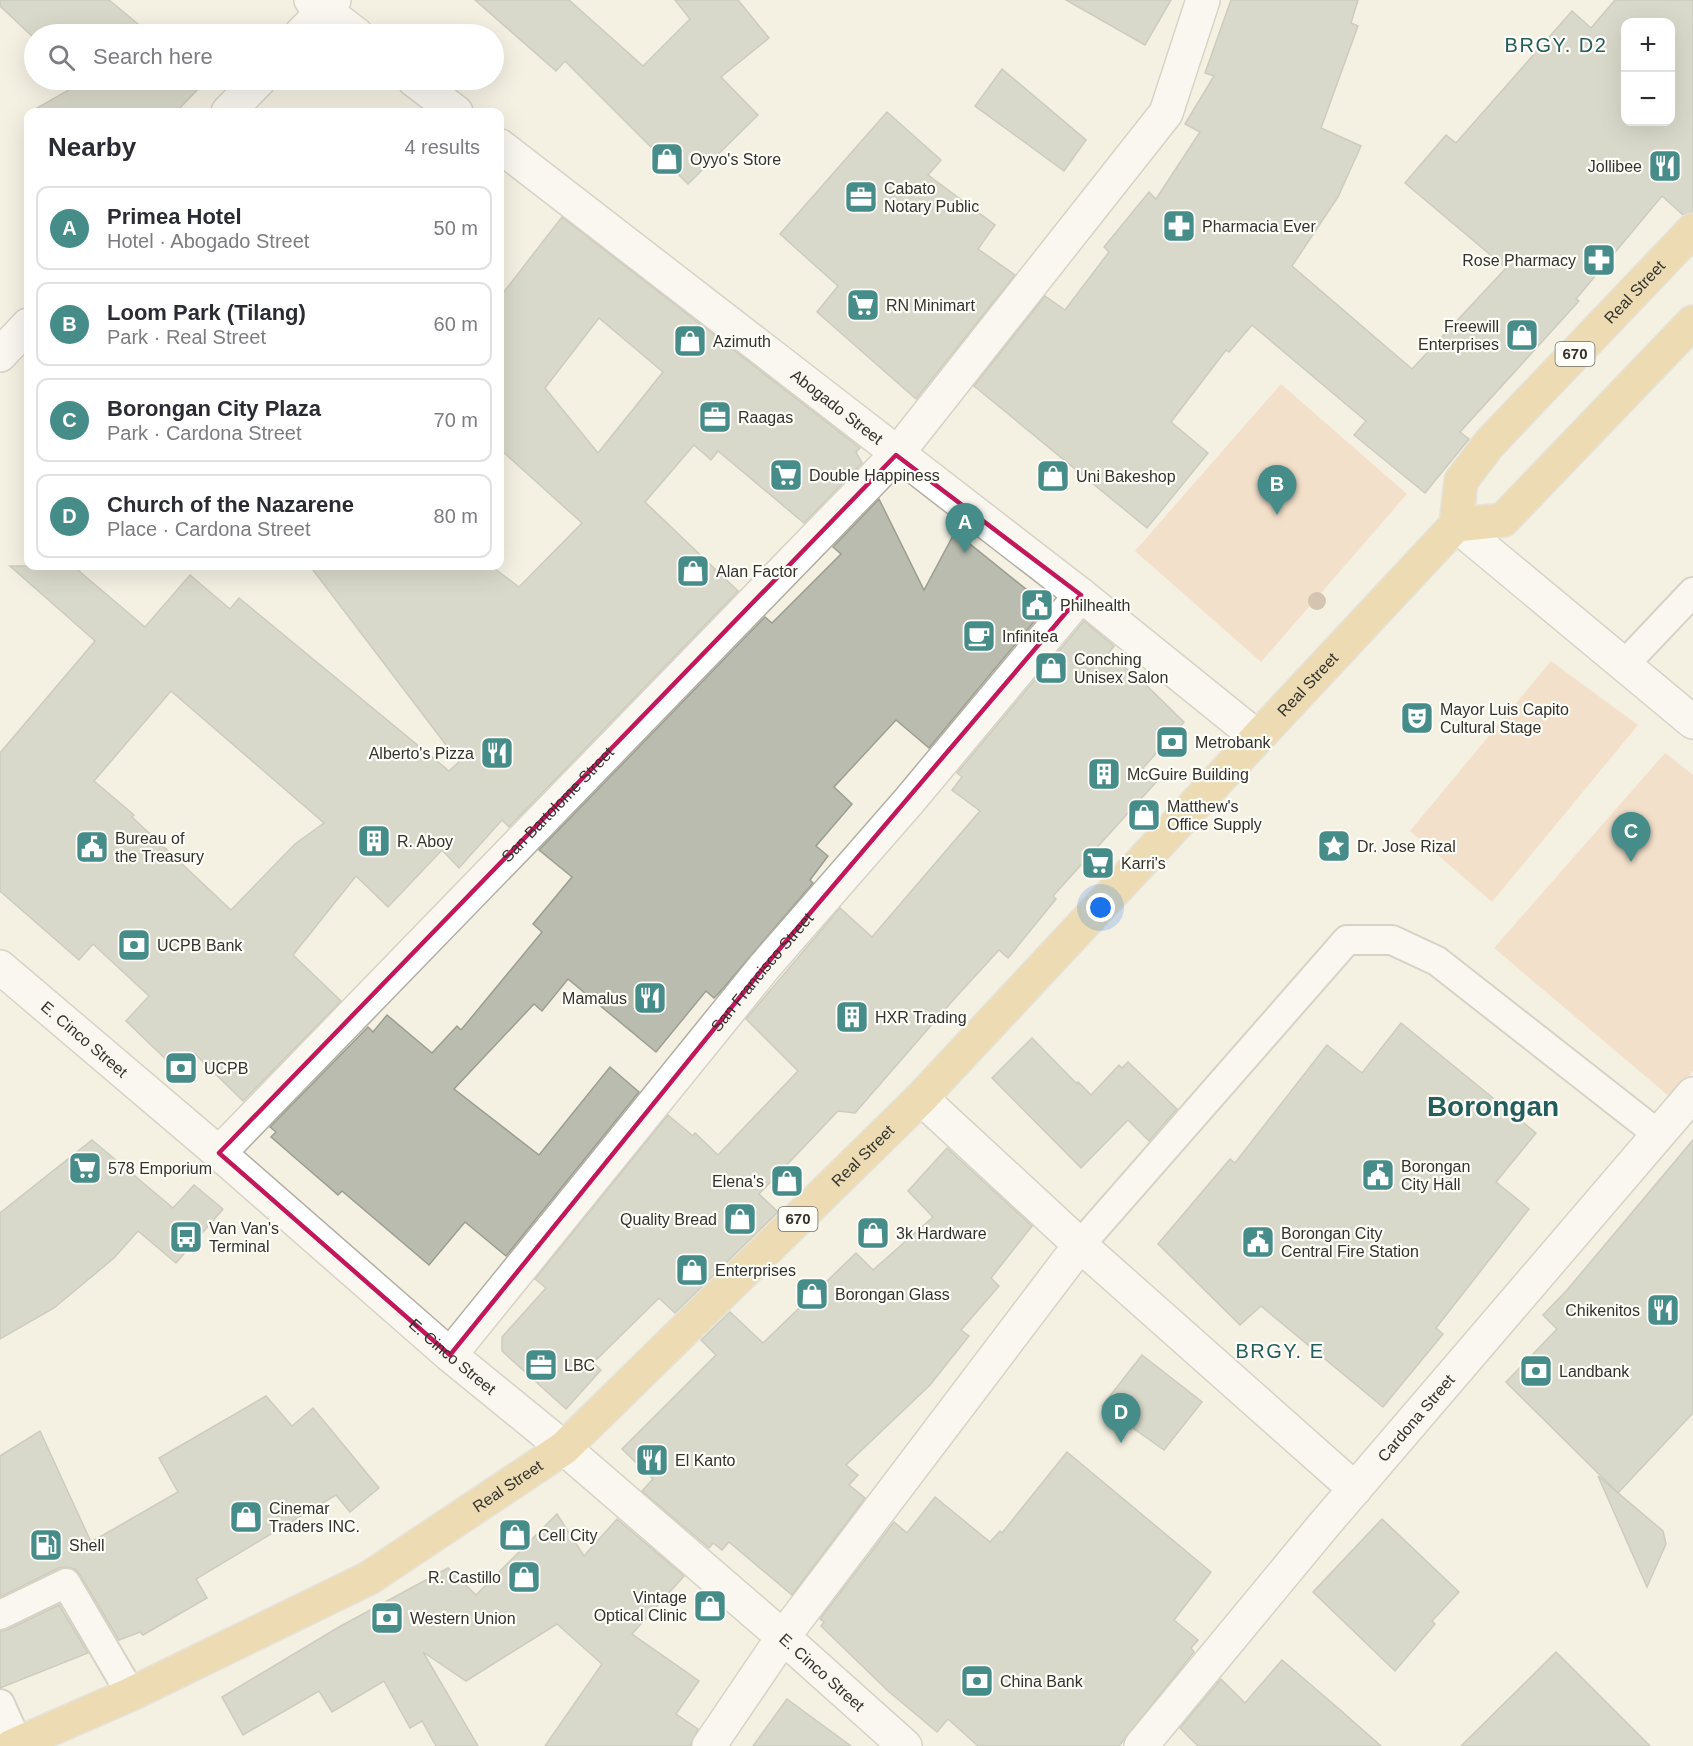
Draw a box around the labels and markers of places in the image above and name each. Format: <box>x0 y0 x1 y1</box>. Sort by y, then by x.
shop icon: Oyyo's Store <box>649 141 685 177</box>
restaurant icon: Jollibee <box>1647 148 1683 184</box>
place label: Oyyo's Store <box>690 151 781 168</box>
place label: Jollibee <box>1588 158 1642 175</box>
office icon: Cabato Notary Public <box>843 179 879 215</box>
place label: Cabato Notary Public <box>884 180 979 215</box>
pharmacy icon: Pharmacia Ever <box>1161 208 1197 244</box>
place label: Pharmacia Ever <box>1202 218 1316 235</box>
pharmacy icon: Rose Pharmacy <box>1581 242 1617 278</box>
place label: Rose Pharmacy <box>1462 252 1576 269</box>
supermarket icon: RN Minimart <box>845 287 881 323</box>
place label: RN Minimart <box>886 297 975 314</box>
shop icon: Freewill Enterprises <box>1504 317 1540 353</box>
place label: Freewill Enterprises <box>1418 318 1499 353</box>
shop icon: Azimuth <box>672 323 708 359</box>
place label: Azimuth <box>713 333 771 350</box>
office icon: Raagas <box>697 399 733 435</box>
place label: Raagas <box>738 409 793 426</box>
supermarket icon: Double Happiness <box>768 457 804 493</box>
shop icon: Uni Bakeshop <box>1035 458 1071 494</box>
pin: B <box>1258 466 1296 515</box>
place label: Double Happiness <box>809 467 940 484</box>
place label: Uni Bakeshop <box>1076 468 1176 485</box>
pin: A <box>946 504 984 553</box>
shop icon: Alan Factor <box>675 553 711 589</box>
place label: Alan Factor <box>716 563 798 580</box>
public building icon: Philhealth <box>1019 587 1055 623</box>
place label: Philhealth <box>1060 597 1130 614</box>
cafe icon: Infinitea <box>961 618 997 654</box>
place label: Infinitea <box>1002 628 1058 645</box>
shop icon: Conching Unisex Salon <box>1033 650 1069 686</box>
place label: Conching Unisex Salon <box>1074 651 1168 686</box>
theatre icon: Mayor Luis Capito Cultural Stage <box>1399 700 1435 736</box>
place label: Mayor Luis Capito Cultural Stage <box>1440 701 1569 736</box>
bank icon: Metrobank <box>1154 724 1190 760</box>
place label: Metrobank <box>1195 734 1272 751</box>
restaurant icon: Alberto's Pizza <box>479 735 515 771</box>
place label: Alberto's Pizza <box>369 745 474 762</box>
building icon: McGuire Building <box>1086 756 1122 792</box>
place label: McGuire Building <box>1127 766 1249 783</box>
shop icon: Matthew's Office Supply <box>1126 797 1162 833</box>
place label: Matthew's Office Supply <box>1167 798 1262 833</box>
pin: C <box>1612 812 1650 862</box>
building icon: R. Aboy <box>356 823 392 859</box>
place icon: Dr. Jose Rizal <box>1316 828 1352 864</box>
public building icon: Bureau of the Treasury <box>74 829 110 865</box>
place label: Bureau of the Treasury <box>115 830 204 865</box>
place label: R. Aboy <box>397 833 453 850</box>
place label: Dr. Jose Rizal <box>1357 838 1456 855</box>
supermarket icon: Karri's <box>1080 845 1116 881</box>
place label: Karri's <box>1121 855 1166 872</box>
bank icon: UCPB Bank <box>116 927 152 963</box>
place label: UCPB Bank <box>157 937 243 954</box>
restaurant icon: Mamalus <box>632 980 668 1016</box>
place label: Mamalus <box>562 990 627 1007</box>
building icon: HXR Trading <box>834 999 870 1035</box>
place label: HXR Trading <box>875 1009 967 1026</box>
bank icon: UCPB <box>163 1050 199 1086</box>
place label: UCPB <box>204 1060 248 1077</box>
supermarket icon: 578 Emporium <box>67 1150 103 1186</box>
public building icon: Borongan City Hall <box>1360 1157 1396 1193</box>
place label: Borongan City Hall <box>1401 1158 1470 1193</box>
place label: 578 Emporium <box>108 1160 212 1177</box>
shop icon: Elena's <box>769 1163 805 1199</box>
place label: Elena's <box>712 1173 764 1190</box>
shop icon: Quality Bread <box>722 1201 758 1237</box>
place label: Quality Bread <box>620 1211 717 1228</box>
shop icon: 3k Hardware <box>855 1215 891 1251</box>
bus stop icon: Van Van's Terminal <box>168 1219 204 1255</box>
place label: Van Van's Terminal <box>209 1220 279 1255</box>
public building icon: Borongan City Central Fire Station <box>1240 1224 1276 1260</box>
place label: 3k Hardware <box>896 1225 987 1242</box>
place label: Borongan City Central Fire Station <box>1281 1225 1419 1260</box>
shop icon: Enterprises <box>674 1252 710 1288</box>
place label: Enterprises <box>715 1262 796 1279</box>
shop icon: Borongan Glass <box>794 1276 830 1312</box>
place label: Borongan Glass <box>835 1286 950 1303</box>
restaurant icon: Chikenitos <box>1645 1292 1681 1328</box>
place label: Chikenitos <box>1565 1302 1640 1319</box>
office icon: LBC <box>523 1347 559 1383</box>
bank icon: Landbank <box>1518 1353 1554 1389</box>
place label: LBC <box>564 1357 595 1374</box>
place label: Landbank <box>1559 1363 1630 1380</box>
pin: D <box>1102 1394 1140 1443</box>
restaurant icon: El Kanto <box>634 1442 670 1478</box>
place label: El Kanto <box>675 1452 736 1469</box>
shop icon: Cinemar Traders INC. <box>228 1499 264 1535</box>
place label: Cinemar Traders INC. <box>269 1500 360 1535</box>
shop icon: Cell City <box>497 1517 533 1553</box>
fuel station icon: Shell <box>28 1527 64 1563</box>
place label: Cell City <box>538 1527 598 1544</box>
place label: Shell <box>69 1537 105 1554</box>
shop icon: R. Castillo <box>506 1559 542 1595</box>
place label: R. Castillo <box>428 1569 501 1586</box>
shop icon: Vintage Optical Clinic <box>692 1588 728 1624</box>
place label: Vintage Optical Clinic <box>594 1589 687 1624</box>
bank icon: Western Union <box>369 1600 405 1636</box>
place label: Western Union <box>410 1610 516 1627</box>
bank icon: China Bank <box>959 1663 995 1699</box>
place label: China Bank <box>1000 1673 1084 1690</box>

